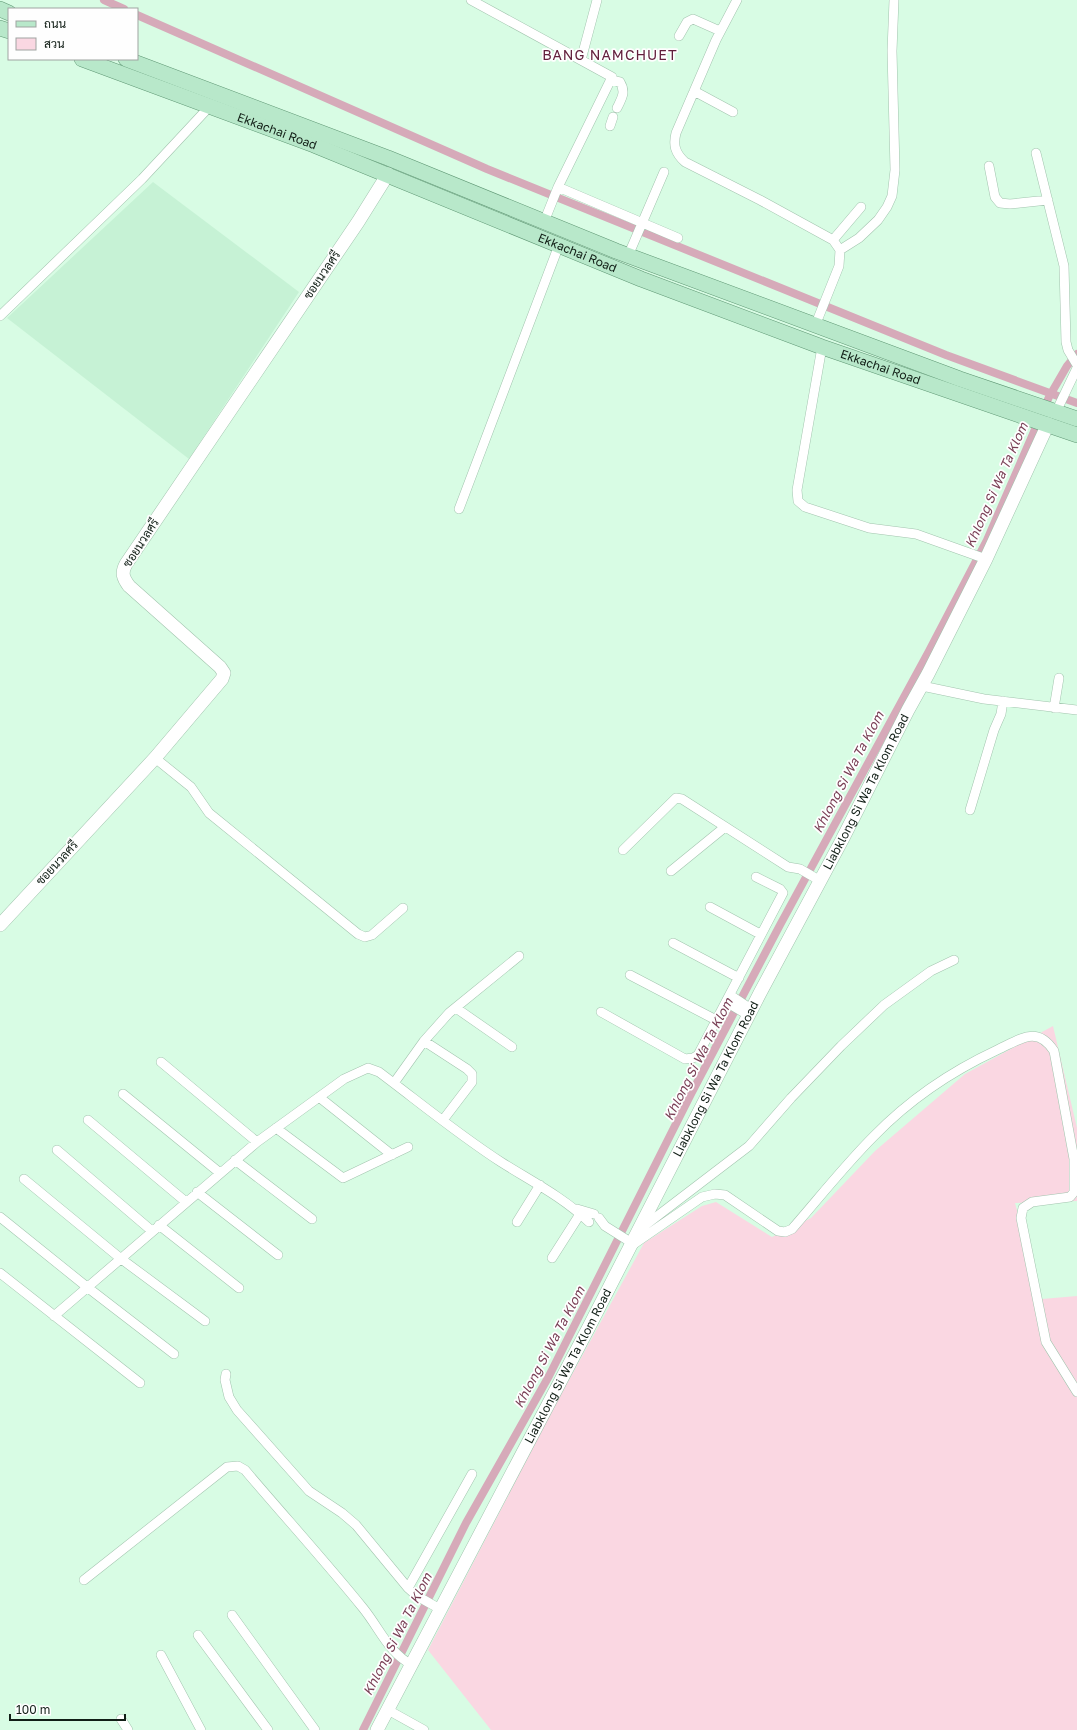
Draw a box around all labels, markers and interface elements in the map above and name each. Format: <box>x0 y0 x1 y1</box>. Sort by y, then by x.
legend <box>8 8 138 60</box>
text: ถนน <box>44 16 67 31</box>
text: สวน <box>44 36 65 51</box>
district label: BANG NAMCHUET <box>542 46 678 63</box>
street label: Ekkachai Road <box>235 109 319 152</box>
street label: Ekkachai Road <box>536 230 619 275</box>
street label: ซอยนวลศรี <box>300 248 343 302</box>
street label: Ekkachai Road <box>838 346 923 387</box>
water label: Khlong Si Wa Ta Klom <box>961 419 1031 550</box>
street label: ซอยนวลศรี <box>119 515 162 570</box>
water label: Khlong Si Wa Ta Klom <box>809 708 887 835</box>
street label: Liabklong Si Wa Ta Klom Road <box>820 711 912 872</box>
street label: ซอยนวลศรี <box>32 837 81 888</box>
water label: Khlong Si Wa Ta Klom <box>660 995 736 1123</box>
street label: Liabklong Si Wa Ta Klom Road <box>669 998 762 1159</box>
water label: Khlong Si Wa Ta Klom <box>510 1283 588 1410</box>
street label: Liabklong Si Wa Ta Klom Road <box>521 1286 614 1446</box>
water label: Khlong Si Wa Ta Klom <box>359 1570 435 1698</box>
scale bar <box>10 1696 125 1722</box>
text: 100 m <box>16 1702 50 1717</box>

